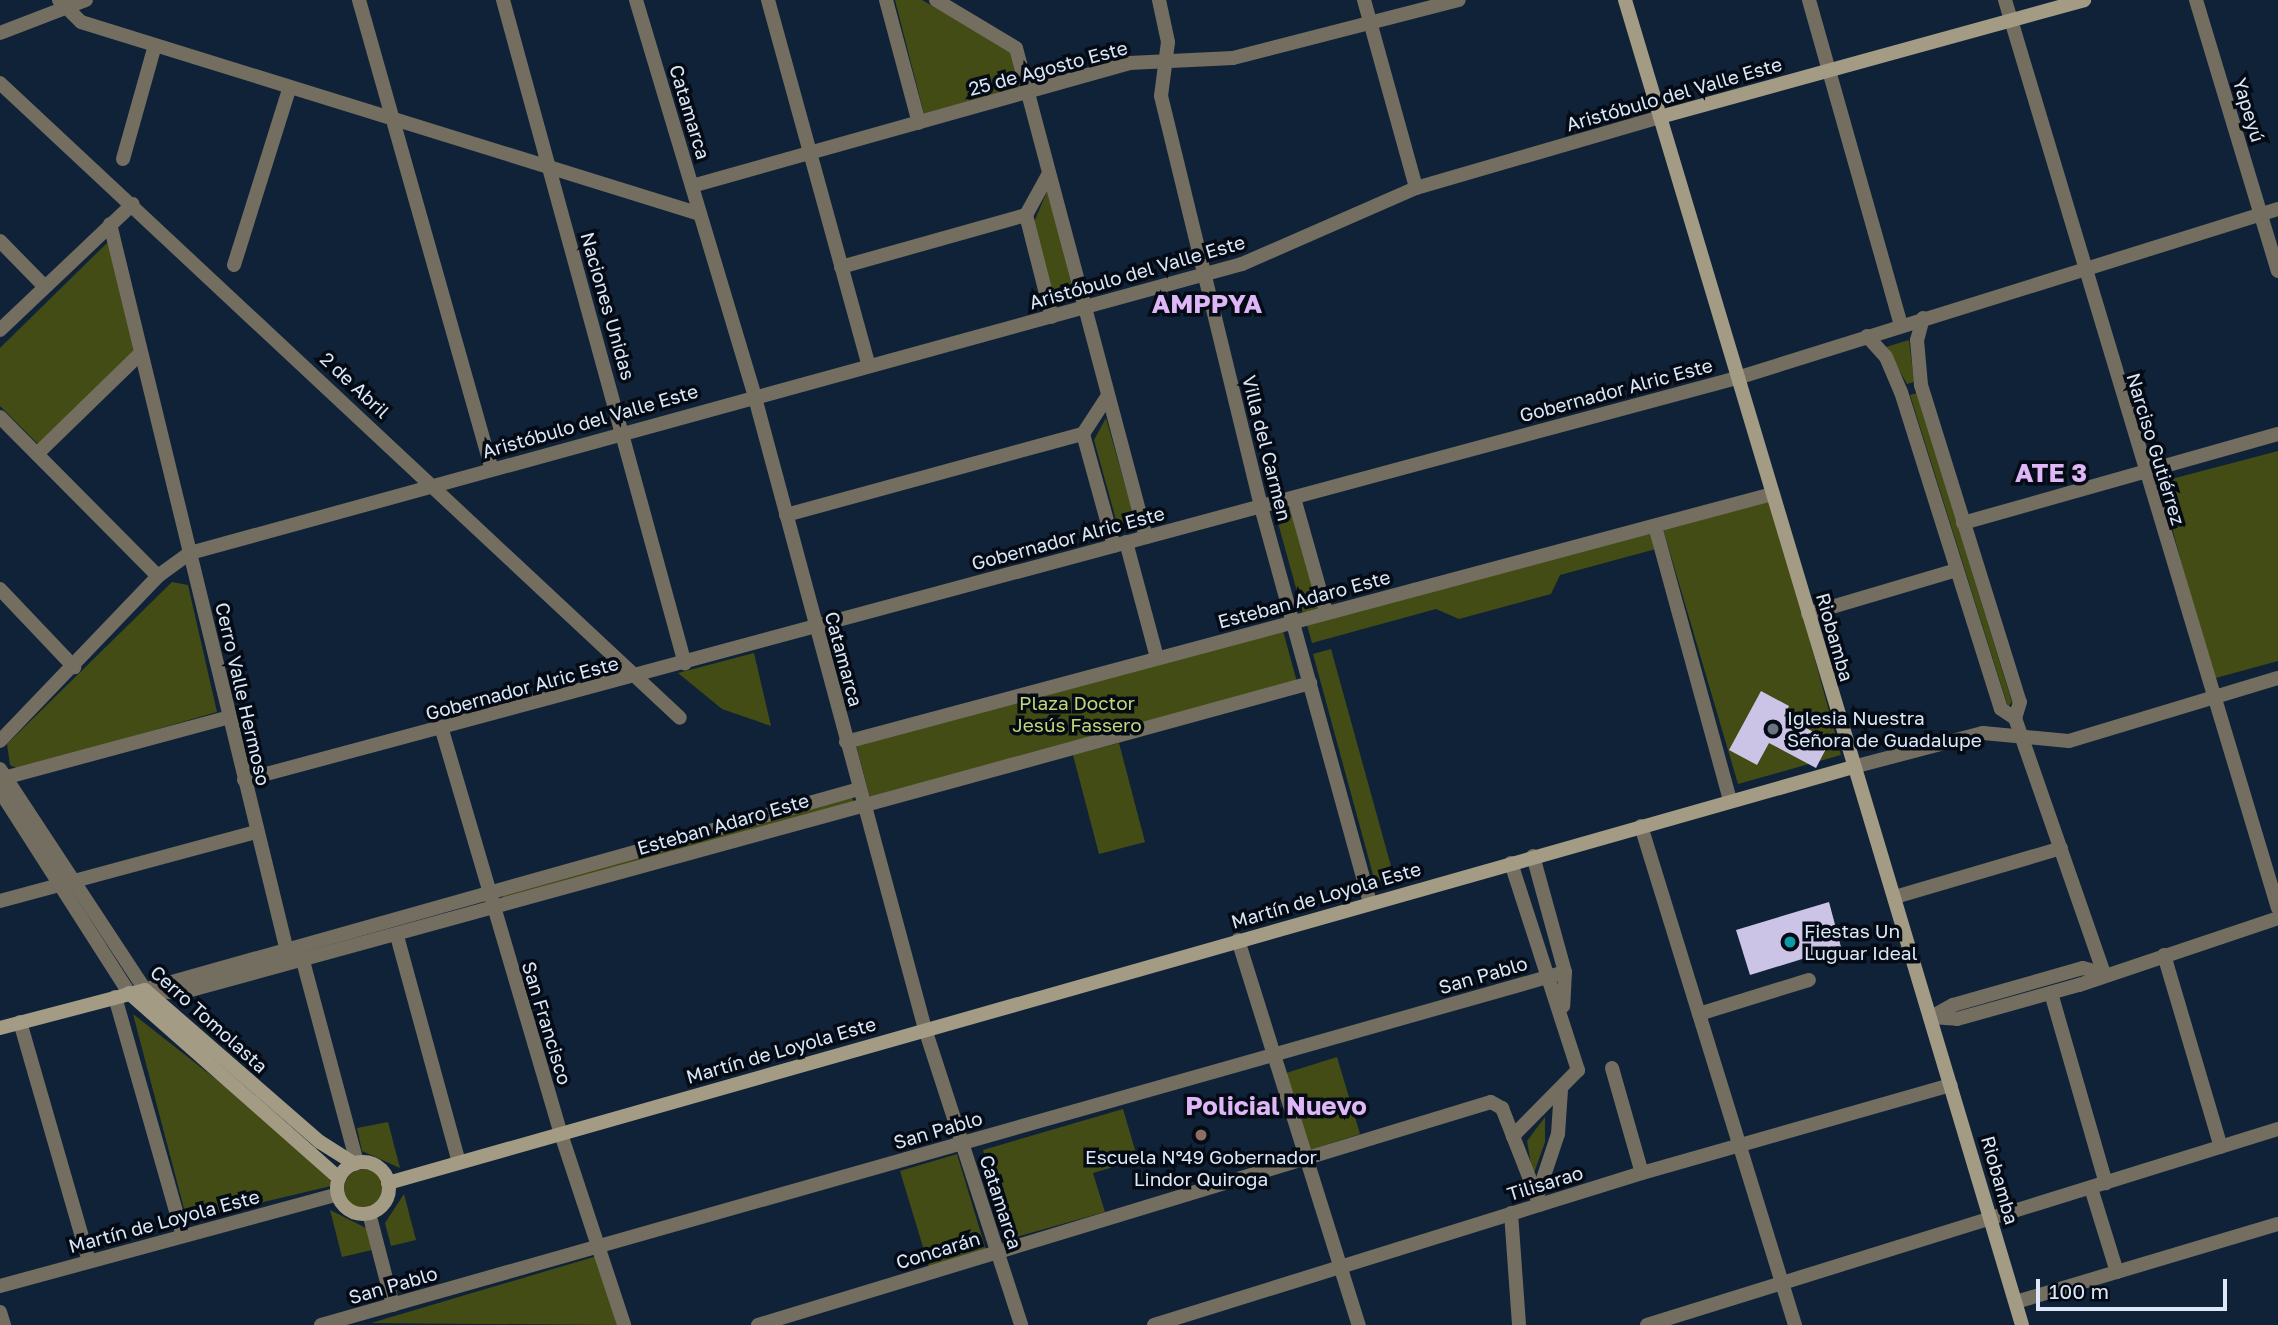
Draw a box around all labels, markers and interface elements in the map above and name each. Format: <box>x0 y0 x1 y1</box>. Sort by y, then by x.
street label: 25 de Agosto Este <box>966 36 1130 100</box>
street label: Aristóbulo del Valle Este <box>1563 52 1785 136</box>
street label: Catamarca <box>665 62 715 162</box>
street label: Yapeyú <box>2228 75 2270 145</box>
street label: Naciones Unidas <box>576 229 640 383</box>
street label: Aristóbulo del Valle Este <box>1026 230 1248 314</box>
district label: AMPPYA <box>1152 288 1262 320</box>
street label: 2 de Abril <box>316 347 394 423</box>
street label: Gobernador Alric Este <box>1517 353 1715 427</box>
street label: Narciso Gutiérrez <box>2122 370 2190 528</box>
street label: Villa del Carmen <box>1238 373 1296 523</box>
street label: Aristóbulo del Valle Este <box>479 379 701 463</box>
district label: ATE 3 <box>2015 457 2087 489</box>
street label: Gobernador Alric Este <box>969 501 1167 575</box>
street label: Esteban Adaro Este <box>1215 565 1393 633</box>
street label: Riobamba <box>1811 590 1859 684</box>
street label: Cerro Valle Hermoso <box>211 600 275 788</box>
street label: Catamarca <box>820 609 868 709</box>
street label: Gobernador Alric Este <box>423 651 621 725</box>
park label: Plaza Doctor Jesús Fassero <box>1012 692 1142 736</box>
place label: Iglesia Nuestra Señora de Guadalupe <box>1787 707 1982 751</box>
marker: Iglesia Nuestra Señora de Guadalupe <box>1765 721 1781 737</box>
street label: Esteban Adaro Este <box>634 789 812 859</box>
street label: Martín de Loyola Este <box>1228 857 1424 933</box>
place label: Fiestas Un Luguar Ideal <box>1804 920 1918 964</box>
marker: Fiestas Un Luguar Ideal <box>1782 934 1798 950</box>
street label: San Pablo <box>1436 951 1530 999</box>
street label: San Francisco <box>517 959 577 1087</box>
street label: Cerro Tomolasta <box>146 960 272 1078</box>
street label: Martín de Loyola Este <box>683 1012 879 1088</box>
district label: Policial Nuevo <box>1185 1090 1367 1122</box>
street label: San Pablo <box>891 1106 985 1154</box>
marker: Escuela N°49 Gobernador Lindor Quiroga <box>1193 1127 1209 1143</box>
street label: Riobamba <box>1976 1133 2024 1227</box>
place label: Escuela N°49 Gobernador Lindor Quiroga <box>1085 1146 1317 1190</box>
street label: Catamarca <box>975 1152 1027 1252</box>
street label: Tilisarao <box>1504 1161 1586 1205</box>
street label: Martín de Loyola Este <box>66 1185 262 1257</box>
street label: Concarán <box>893 1226 983 1274</box>
street label: San Pablo <box>346 1261 440 1309</box>
scale bar <box>2040 1266 2231 1310</box>
text: 100 m <box>2049 1278 2109 1304</box>

